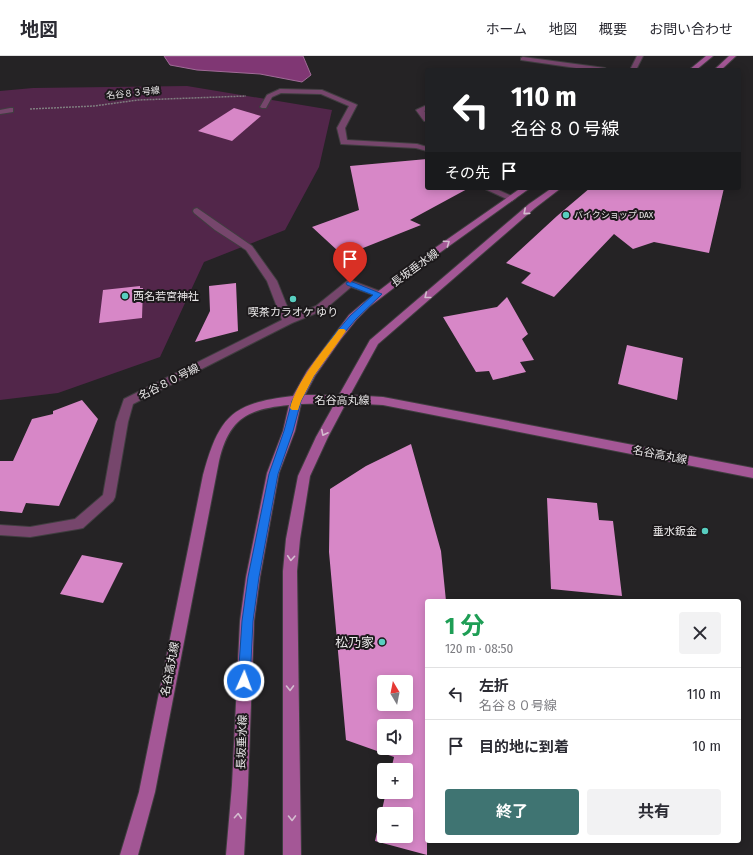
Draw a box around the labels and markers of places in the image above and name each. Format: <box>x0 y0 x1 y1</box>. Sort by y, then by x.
marker: バイクショップ DAX <box>561 210 571 220</box>
place label: バイクショップ DAX <box>574 210 654 220</box>
pin <box>333 242 367 283</box>
place label: 西名若宮神社 <box>133 290 199 303</box>
marker: 西名若宮神社 <box>120 291 130 301</box>
marker: 喫茶カラオケ ゆり <box>288 294 298 304</box>
place label: 喫茶カラオケ ゆり <box>248 306 338 319</box>
place label: 垂水鈑金 <box>653 525 697 538</box>
marker: 垂水鈑金 <box>700 526 710 536</box>
place label: 松乃家 <box>335 635 374 650</box>
marker: 松乃家 <box>377 637 387 647</box>

